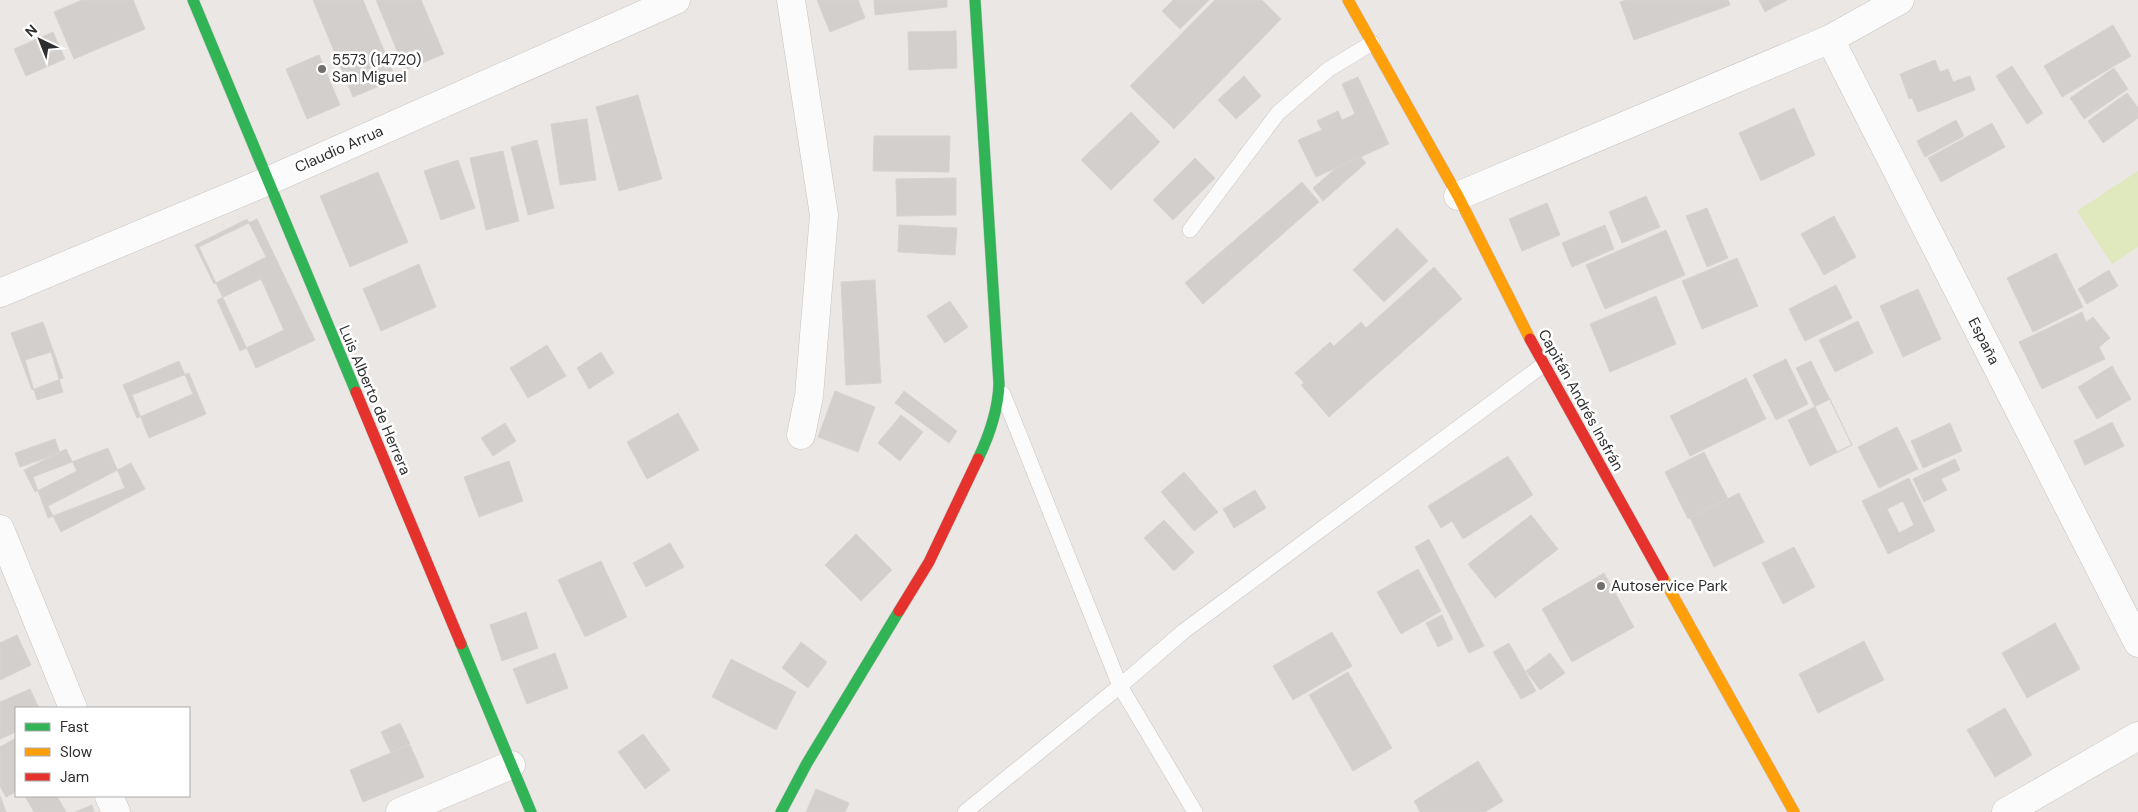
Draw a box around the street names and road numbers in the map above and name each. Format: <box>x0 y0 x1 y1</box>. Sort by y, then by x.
street label: Claudio Arrua <box>292 121 386 177</box>
street label: España <box>1964 314 2004 368</box>
street label: Luis Alberto de Herrera <box>334 322 416 478</box>
street label: Capitán Andrés Insfrán <box>1534 326 1628 474</box>

